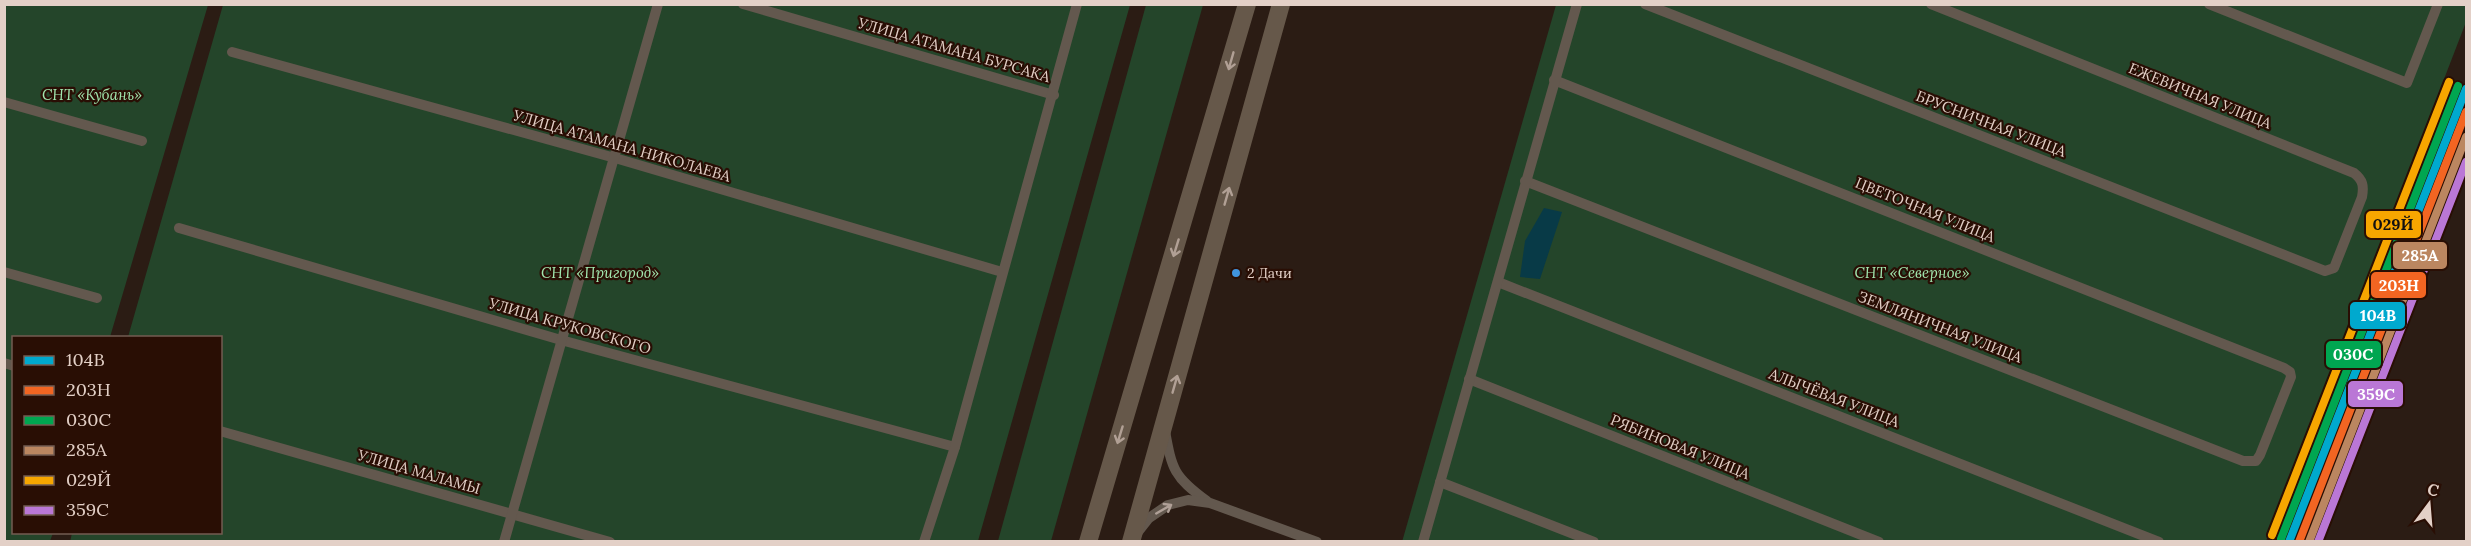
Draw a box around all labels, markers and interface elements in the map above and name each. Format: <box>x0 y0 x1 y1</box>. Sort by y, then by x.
street label: УЛИЦА АТАМАНА БУРСАКА <box>855 13 1053 86</box>
one-way arrow <box>1225 51 1236 70</box>
street label: ЕЖЕВИЧНАЯ УЛИЦА <box>2126 58 2275 133</box>
park label: СНТ «Кубань» <box>42 85 142 104</box>
street label: БРУСНИЧНАЯ УЛИЦА <box>1913 86 2070 161</box>
street label: УЛИЦА АТАМАНА НИКОЛАЕВА <box>510 105 734 186</box>
street label: ЦВЕТОЧНАЯ УЛИЦА <box>1852 173 1998 247</box>
one-way arrow <box>1222 187 1233 206</box>
line badge: 029Й <box>2365 210 2422 239</box>
text: 029Й <box>2372 214 2414 234</box>
one-way arrow <box>1170 238 1181 257</box>
line badge: 285А <box>2392 241 2448 270</box>
text: 285А <box>2401 245 2439 265</box>
park label: СНТ «Пригород» <box>541 263 659 282</box>
park label: СНТ «Северное» <box>1855 263 1970 282</box>
place label: 2 Дачи <box>1247 264 1292 282</box>
marker: 2 Дачи <box>1230 267 1242 279</box>
line badge: 203Н <box>2370 271 2427 299</box>
text: 203Н <box>2379 275 2419 295</box>
street label: ЗЕМЛЯНИЧНАЯ УЛИЦА <box>1855 286 2025 367</box>
street label: УЛИЦА КРУКОВСКОГО <box>486 293 654 358</box>
line badge: 104В <box>2349 301 2406 330</box>
text: 104В <box>2360 305 2396 325</box>
legend <box>12 336 222 534</box>
line badge: 030C <box>2325 340 2382 369</box>
text: 030C <box>2333 344 2373 364</box>
text: 104В <box>66 348 105 371</box>
street label: АЛЫЧЁВАЯ УЛИЦА <box>1765 364 1903 431</box>
one-way arrow <box>1170 375 1181 394</box>
text: 203Н <box>66 378 111 401</box>
line badge: 359С <box>2347 380 2404 408</box>
text: 359С <box>2357 384 2395 404</box>
text: 030C <box>66 408 111 431</box>
street label: РЯБИНОВАЯ УЛИЦА <box>1608 410 1753 483</box>
one-way arrow <box>1114 425 1125 444</box>
text: 285А <box>66 438 108 461</box>
street label: УЛИЦА МАЛАМЫ <box>355 445 483 498</box>
text: 029Й <box>66 468 111 491</box>
north arrow <box>2399 474 2459 534</box>
text: С <box>2425 478 2441 501</box>
text: 359С <box>66 498 109 521</box>
one-way arrow <box>1155 502 1172 514</box>

